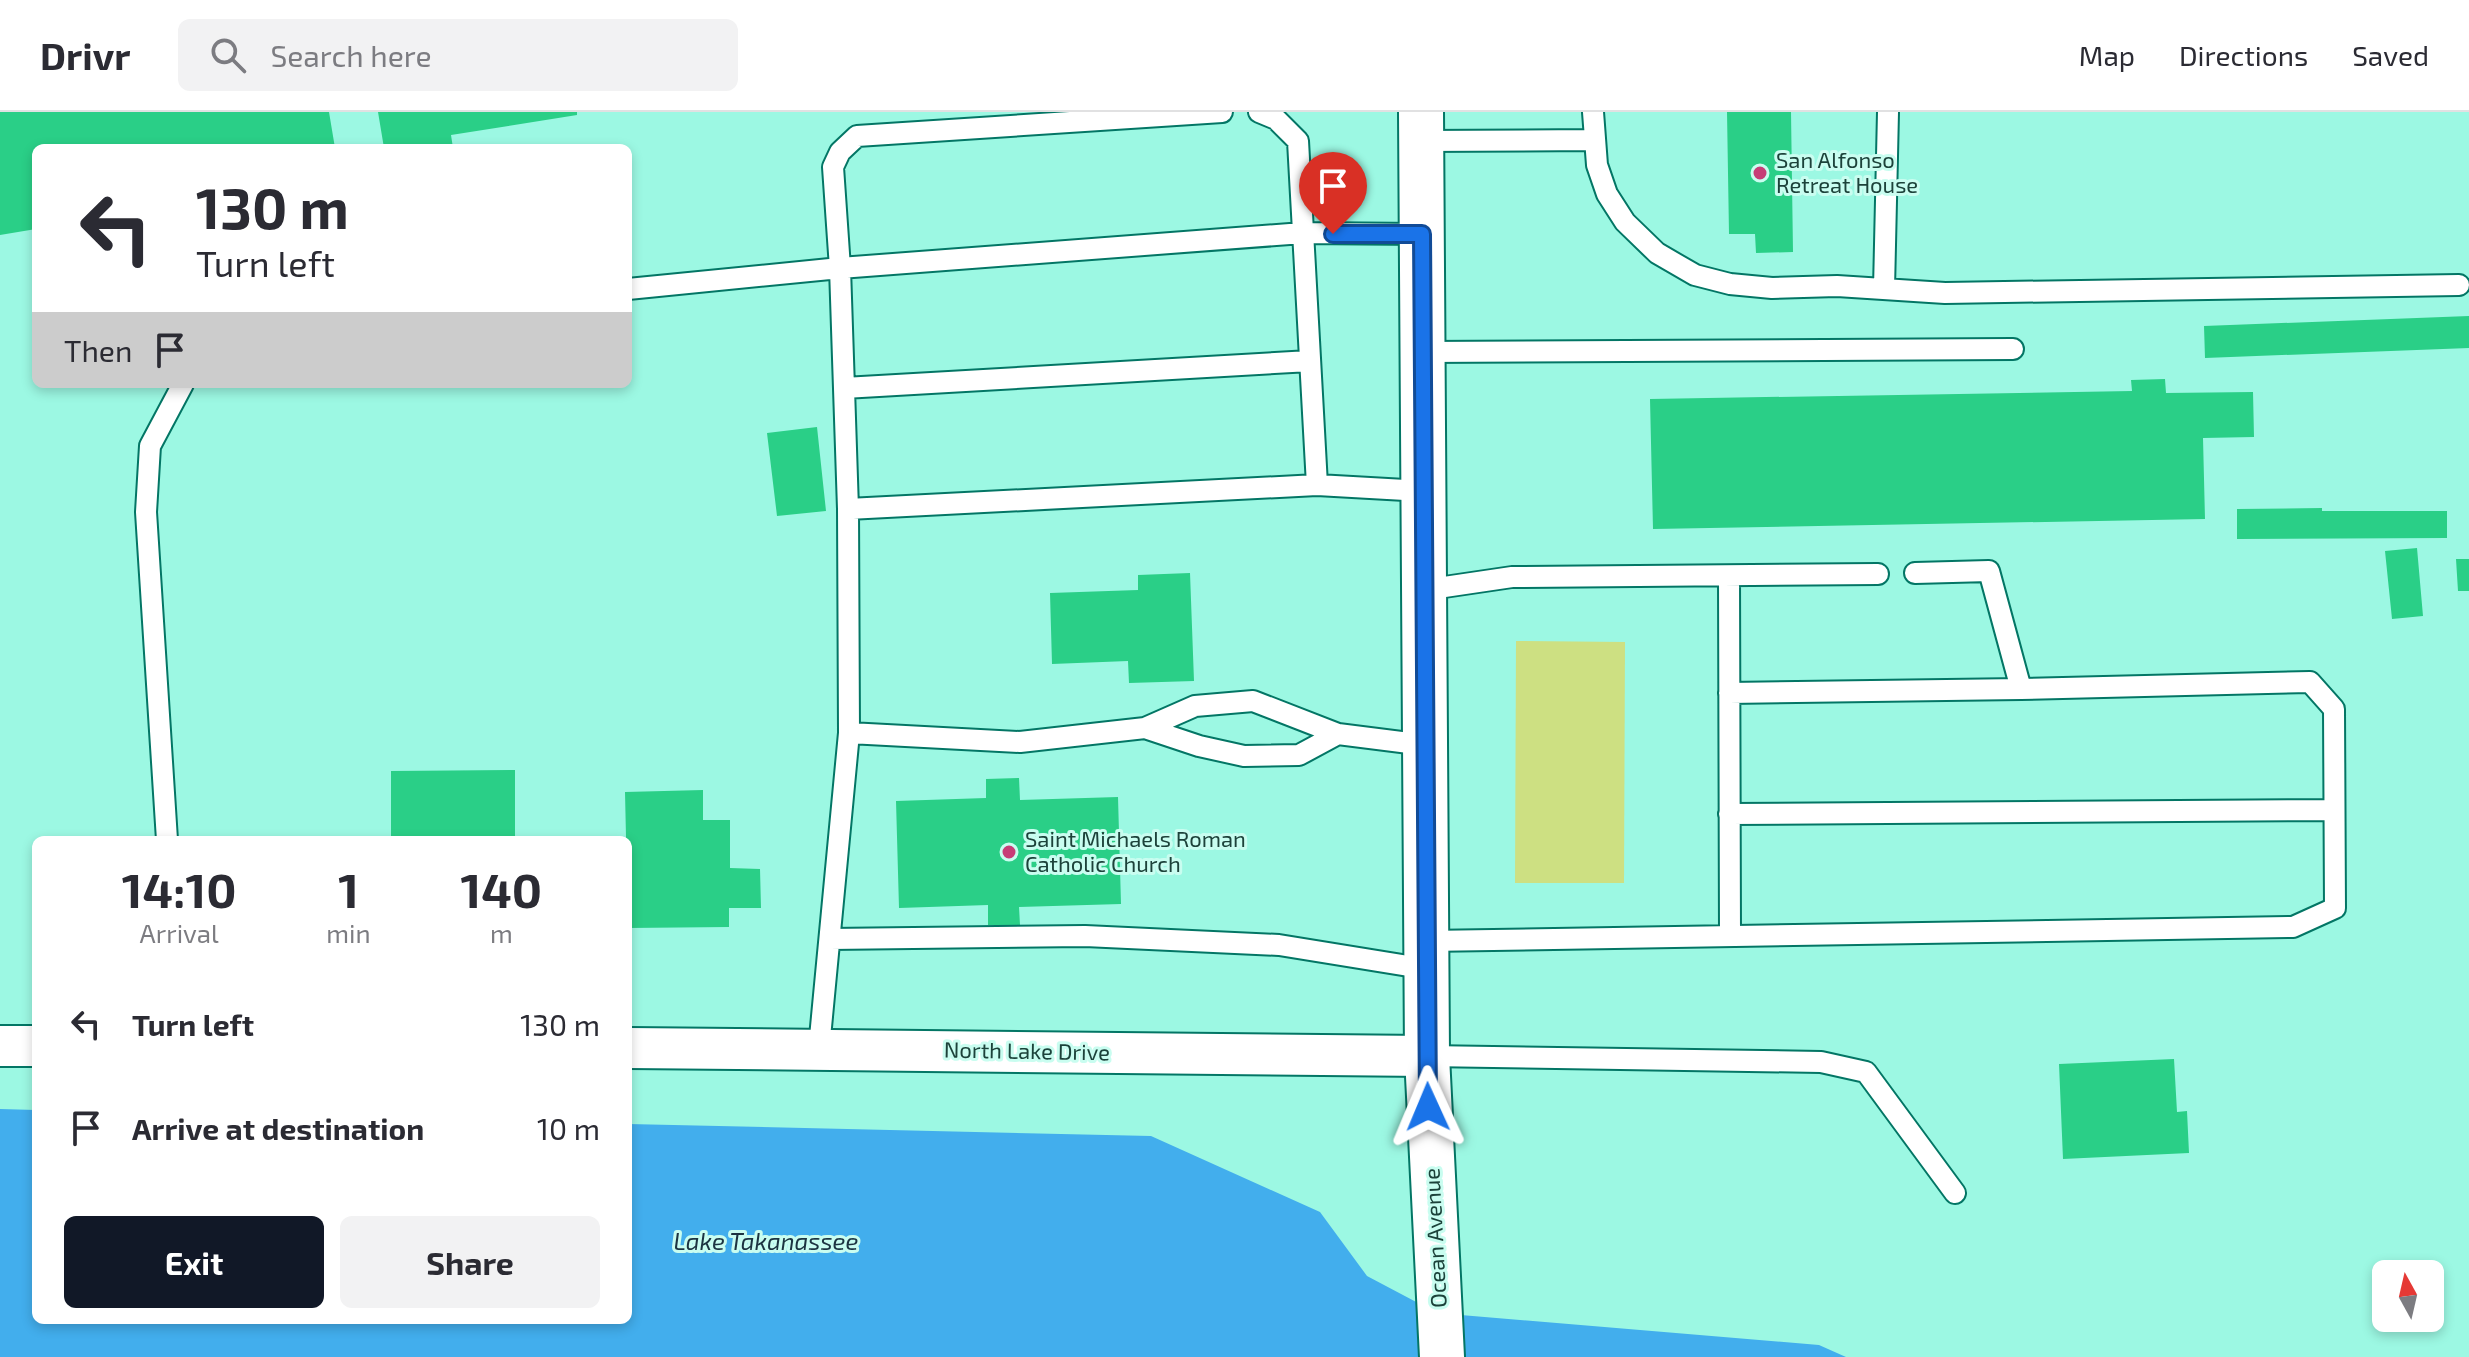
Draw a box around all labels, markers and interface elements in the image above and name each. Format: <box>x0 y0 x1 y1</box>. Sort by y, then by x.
search box <box>178 19 738 91</box>
text: Drivr <box>40 32 130 78</box>
icon: search <box>206 33 250 77</box>
text: Search here <box>270 37 432 73</box>
text: Map <box>2079 38 2135 72</box>
text: Directions <box>2179 38 2308 72</box>
text: Saved <box>2352 38 2429 72</box>
place label: San Alfonso Retreat House <box>1776 146 1918 197</box>
pin <box>1299 152 1367 234</box>
icon: arrive <box>1311 164 1355 208</box>
marker: San Alfonso Retreat House <box>1751 164 1769 182</box>
text: 130 m <box>196 173 349 240</box>
icon: left <box>64 176 168 280</box>
text: Turn left <box>196 241 335 284</box>
icon: arrive <box>148 328 192 372</box>
text: Then <box>64 332 132 368</box>
place label: Saint Michaels Roman Catholic Church <box>1025 825 1246 876</box>
marker: Saint Michaels Roman Catholic Church <box>1000 843 1018 861</box>
text: 14:10 <box>122 860 237 918</box>
text: 1 <box>338 860 359 918</box>
text: 140 <box>461 860 542 918</box>
text: Arrival <box>140 917 219 948</box>
text: min <box>326 917 371 948</box>
text: m <box>490 917 513 948</box>
icon: left <box>64 1002 108 1046</box>
text: Turn left <box>132 1006 254 1042</box>
text: 130 m <box>520 1006 600 1042</box>
street label: North Lake Drive <box>944 1036 1110 1064</box>
position arrow <box>1386 1065 1470 1149</box>
icon: arrive <box>64 1106 108 1150</box>
text: Arrive at destination <box>132 1110 424 1146</box>
text: 10 m <box>537 1110 600 1146</box>
street label: Ocean Avenue <box>1417 1167 1451 1309</box>
button: Exit <box>64 1216 324 1308</box>
button: Share <box>340 1216 600 1308</box>
water label: Lake Takanassee <box>674 1226 858 1255</box>
north arrow <box>2372 1260 2444 1332</box>
map controls <box>2372 1260 2444 1332</box>

